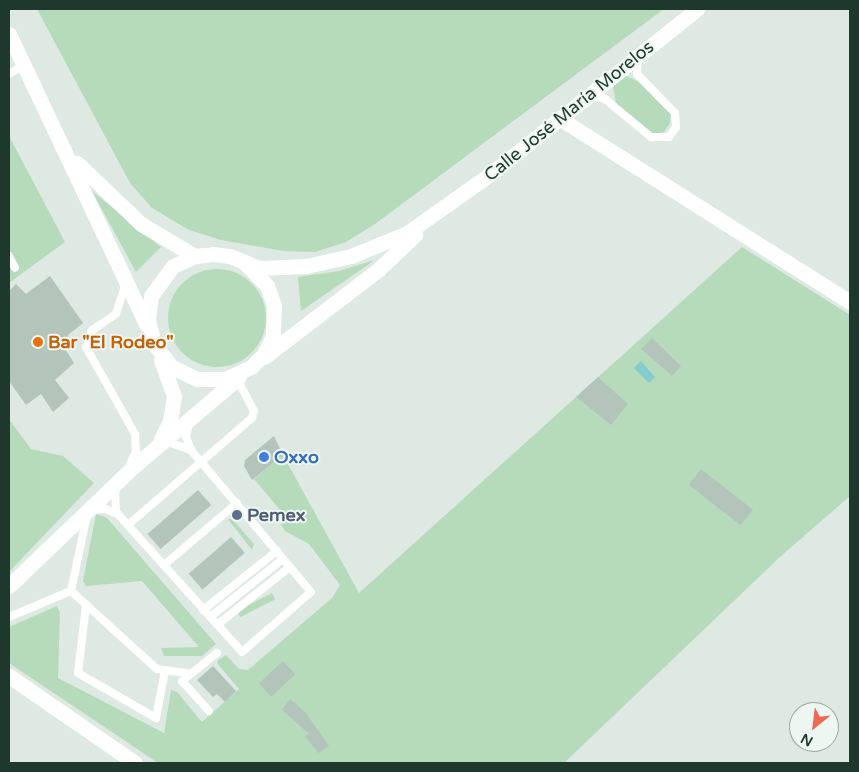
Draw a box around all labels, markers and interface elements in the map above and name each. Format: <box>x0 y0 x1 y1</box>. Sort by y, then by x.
street label: Calle José María Morelos <box>480 36 658 186</box>
place label: Bar "El Rodeo" <box>48 331 174 353</box>
marker: Bar "El Rodeo" <box>32 336 44 348</box>
place label: Oxxo <box>274 446 319 468</box>
marker: Oxxo <box>258 451 270 463</box>
place label: Pemex <box>247 504 305 526</box>
marker: Pemex <box>231 509 243 521</box>
north arrow <box>789 702 839 752</box>
text: N <box>798 730 816 750</box>

